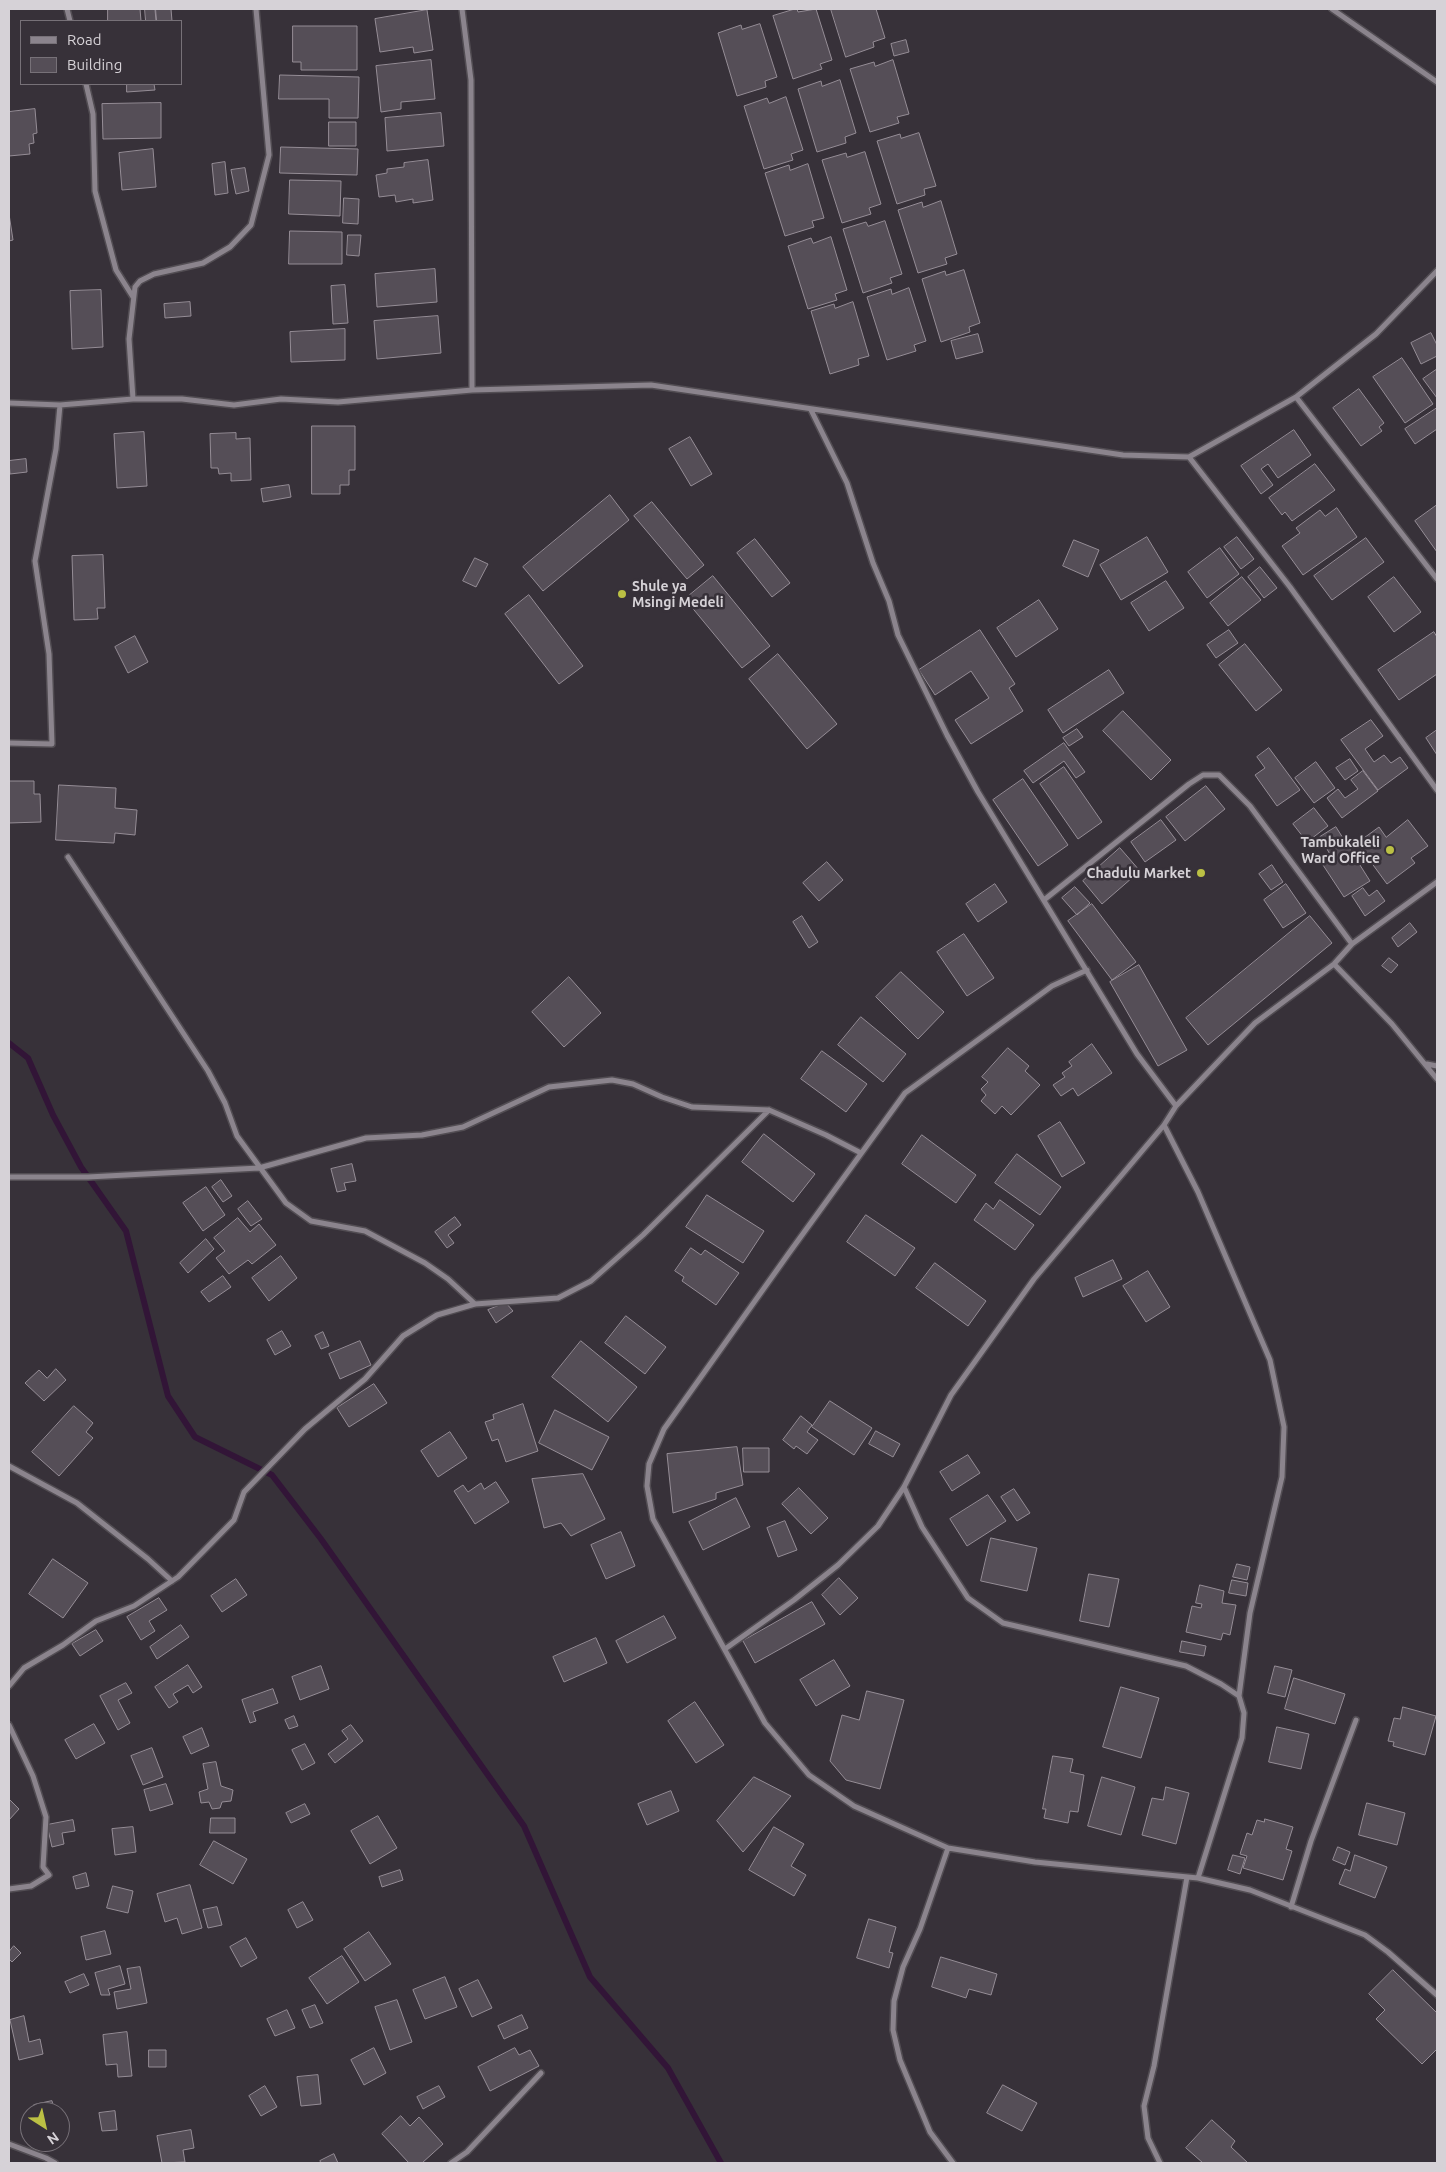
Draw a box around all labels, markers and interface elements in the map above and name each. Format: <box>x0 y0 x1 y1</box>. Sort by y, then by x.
legend <box>20 20 182 85</box>
text: Road <box>67 31 102 48</box>
text: Building <box>67 56 122 73</box>
place label: Shule ya Msingi Medeli <box>632 578 724 610</box>
marker: Shule ya Msingi Medeli <box>616 588 628 600</box>
place label: Tambukaleli Ward Office <box>1300 834 1380 866</box>
marker: Tambukaleli Ward Office <box>1384 844 1396 856</box>
place label: Chadulu Market <box>1087 865 1191 881</box>
marker: Chadulu Market <box>1195 867 1207 879</box>
north arrow <box>20 2102 70 2152</box>
text: N <box>44 2129 62 2148</box>

